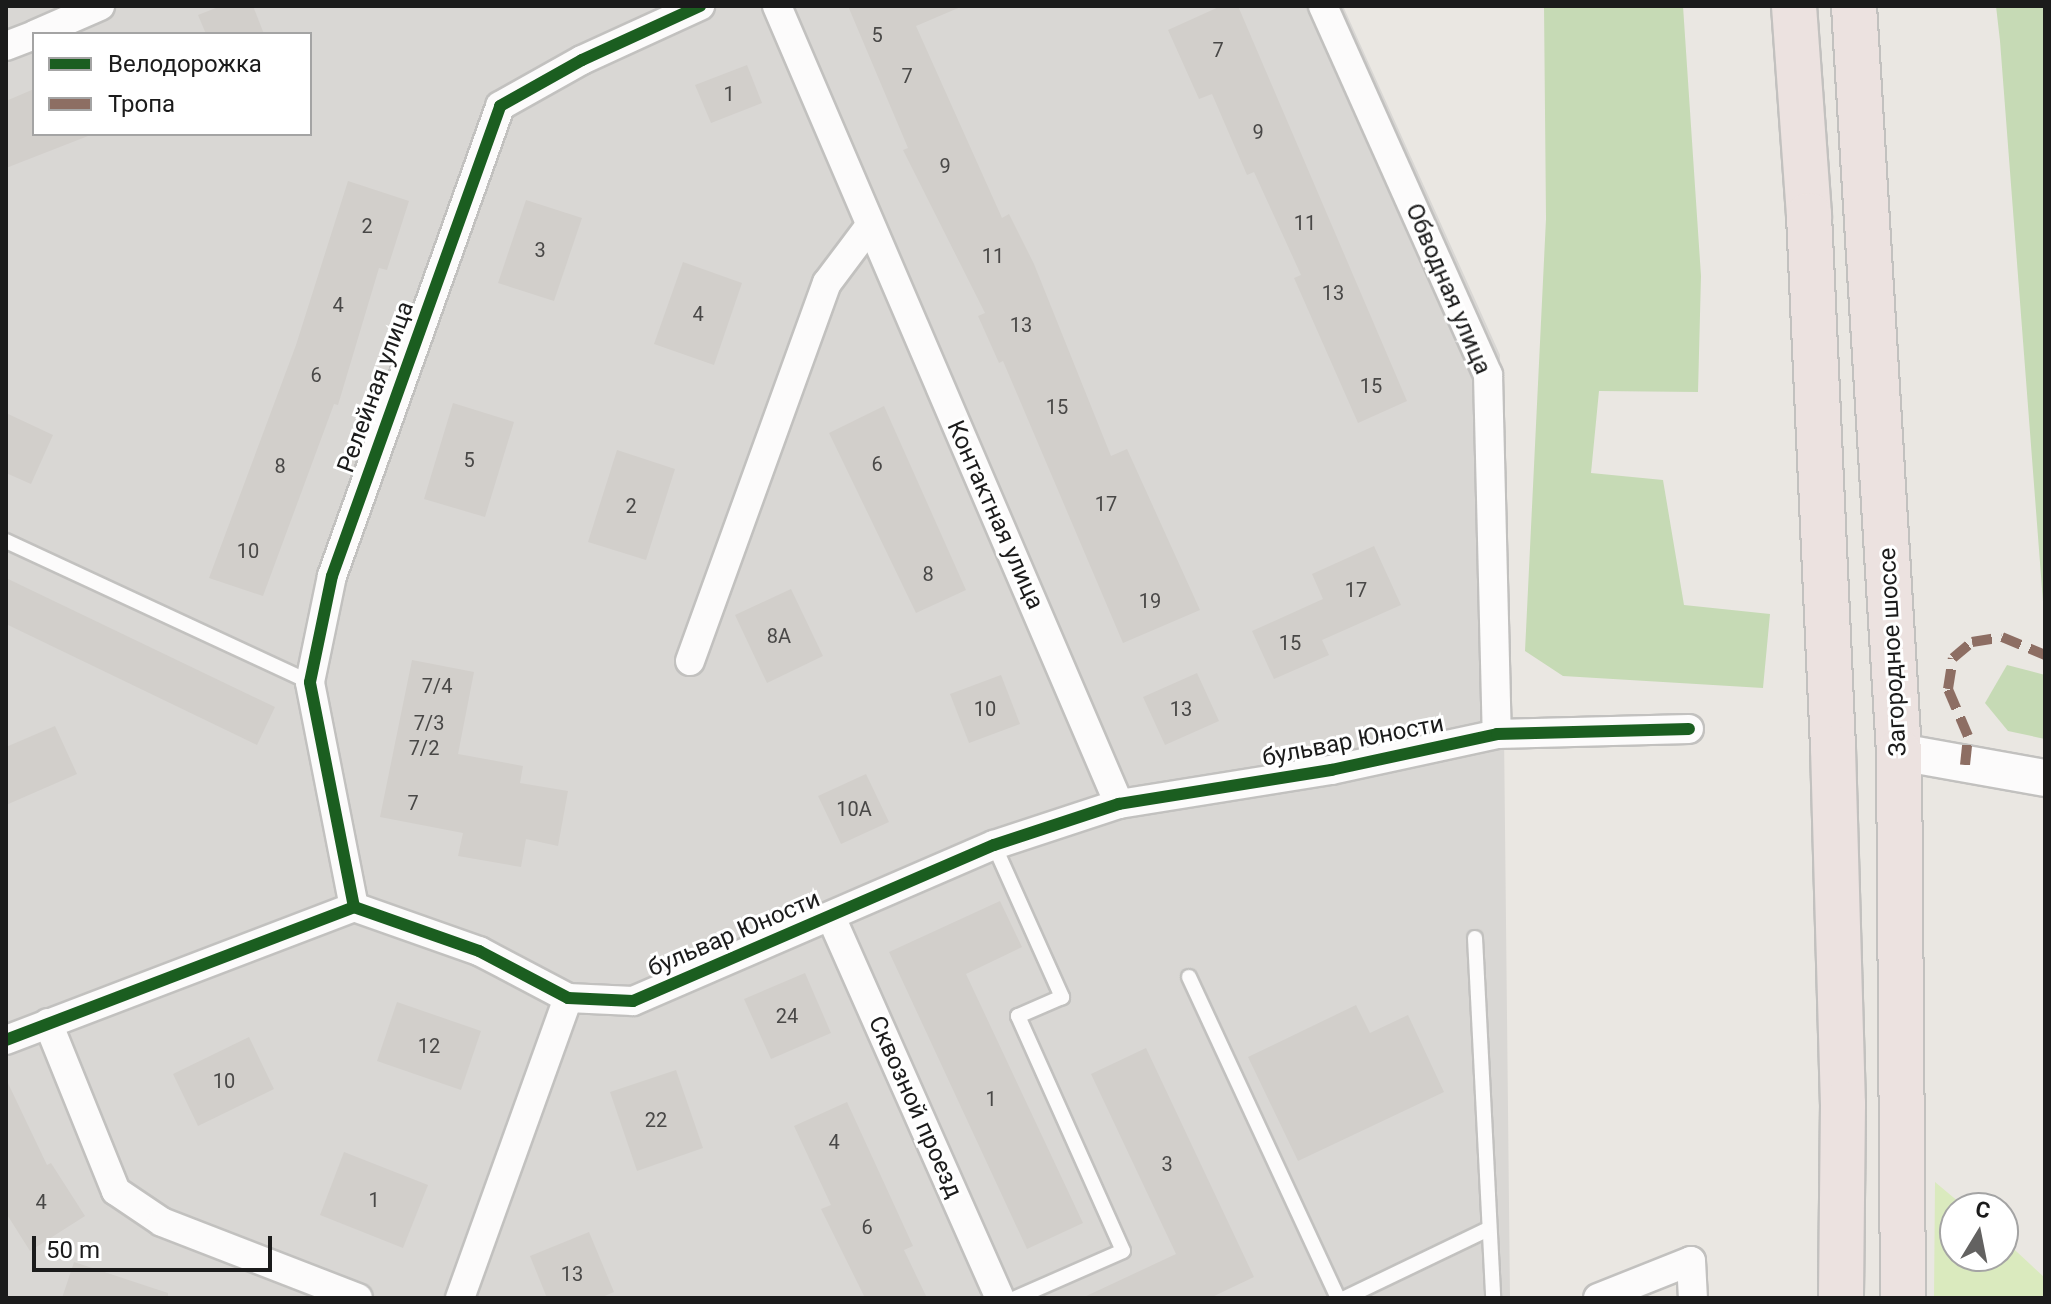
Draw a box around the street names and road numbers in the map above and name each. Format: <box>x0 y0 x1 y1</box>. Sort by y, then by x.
street label: Обводная улица <box>1399 199 1497 379</box>
street label: Релейная улица <box>332 297 420 477</box>
street label: Контактная улица <box>940 416 1050 614</box>
street label: Загородное шоссе <box>1873 547 1913 757</box>
street label: бульвар Юности <box>1260 709 1446 773</box>
street label: бульвар Юности <box>644 885 824 983</box>
street label: Сквозной проезд <box>862 1012 968 1202</box>

